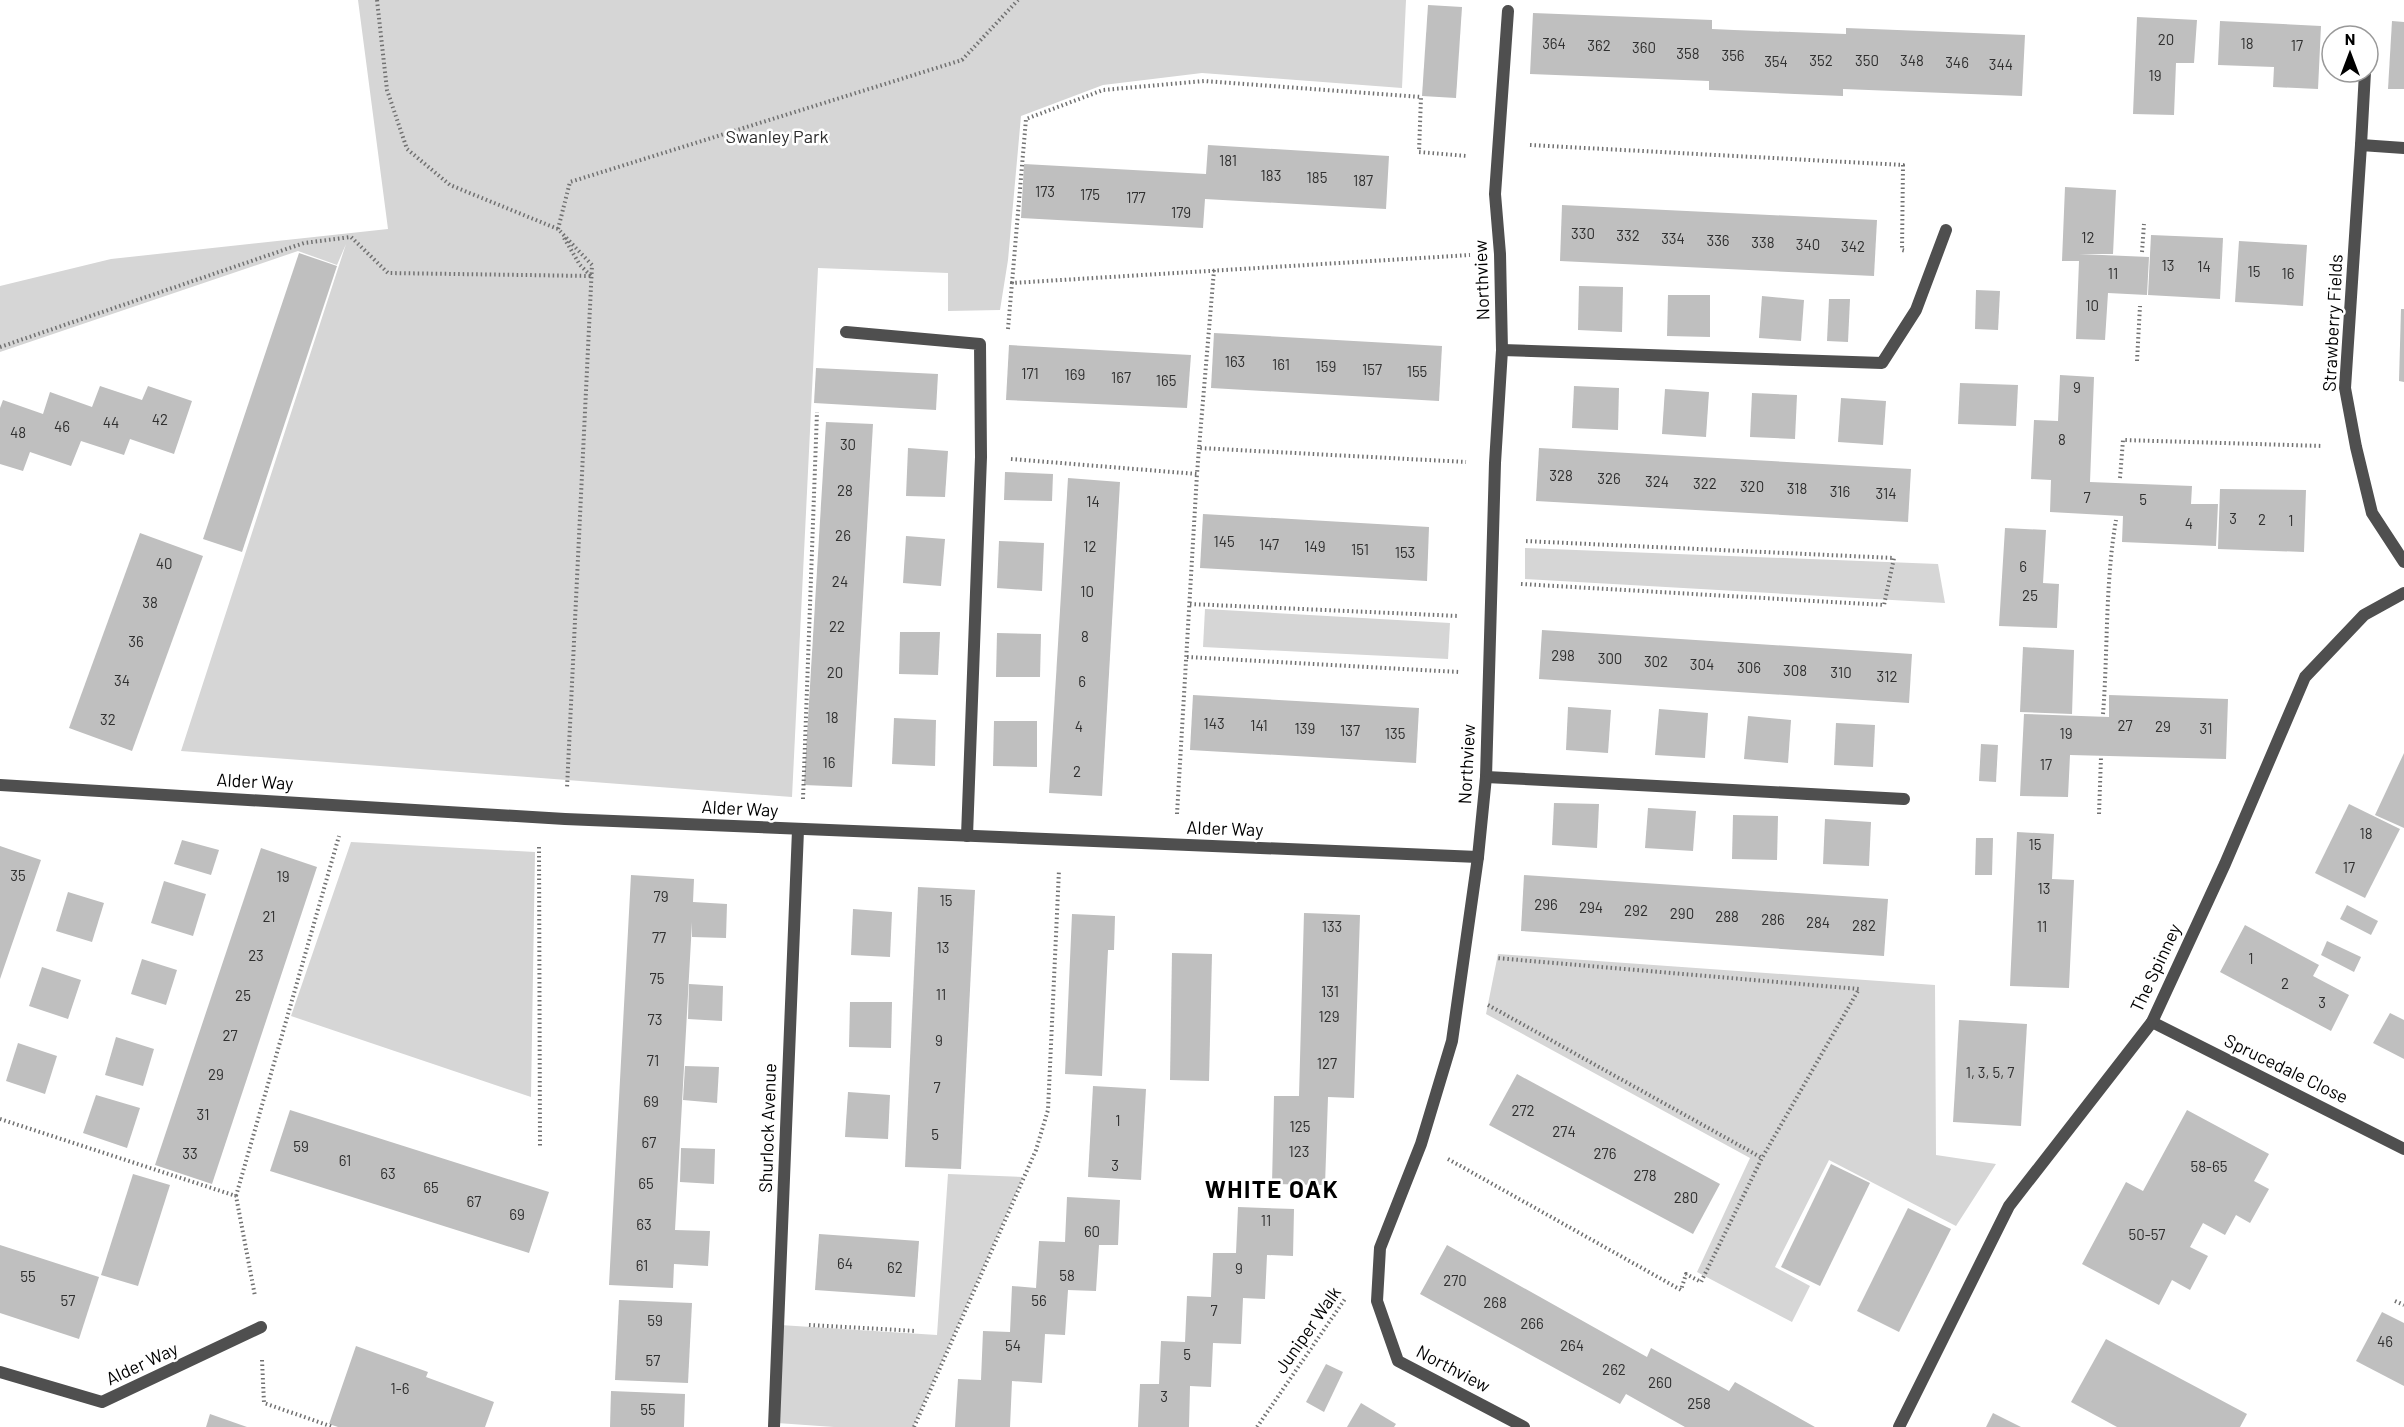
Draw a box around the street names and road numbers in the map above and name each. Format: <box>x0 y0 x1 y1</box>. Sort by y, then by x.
street label: Northview <box>1469 239 1493 321</box>
street label: Strawberry Fields <box>2317 254 2347 392</box>
street label: Northview <box>1453 723 1479 805</box>
street label: Alder Way <box>216 768 294 794</box>
street label: Alder Way <box>701 795 779 821</box>
street label: Alder Way <box>1186 816 1264 840</box>
street label: The Spinney <box>2125 920 2185 1015</box>
street label: Sprucedale Close <box>2221 1029 2352 1108</box>
street label: Shurlock Avenue <box>754 1063 780 1193</box>
street label: Juniper Walk <box>1269 1282 1345 1377</box>
street label: Alder Way <box>102 1337 181 1389</box>
street label: Northview <box>1413 1340 1494 1397</box>

